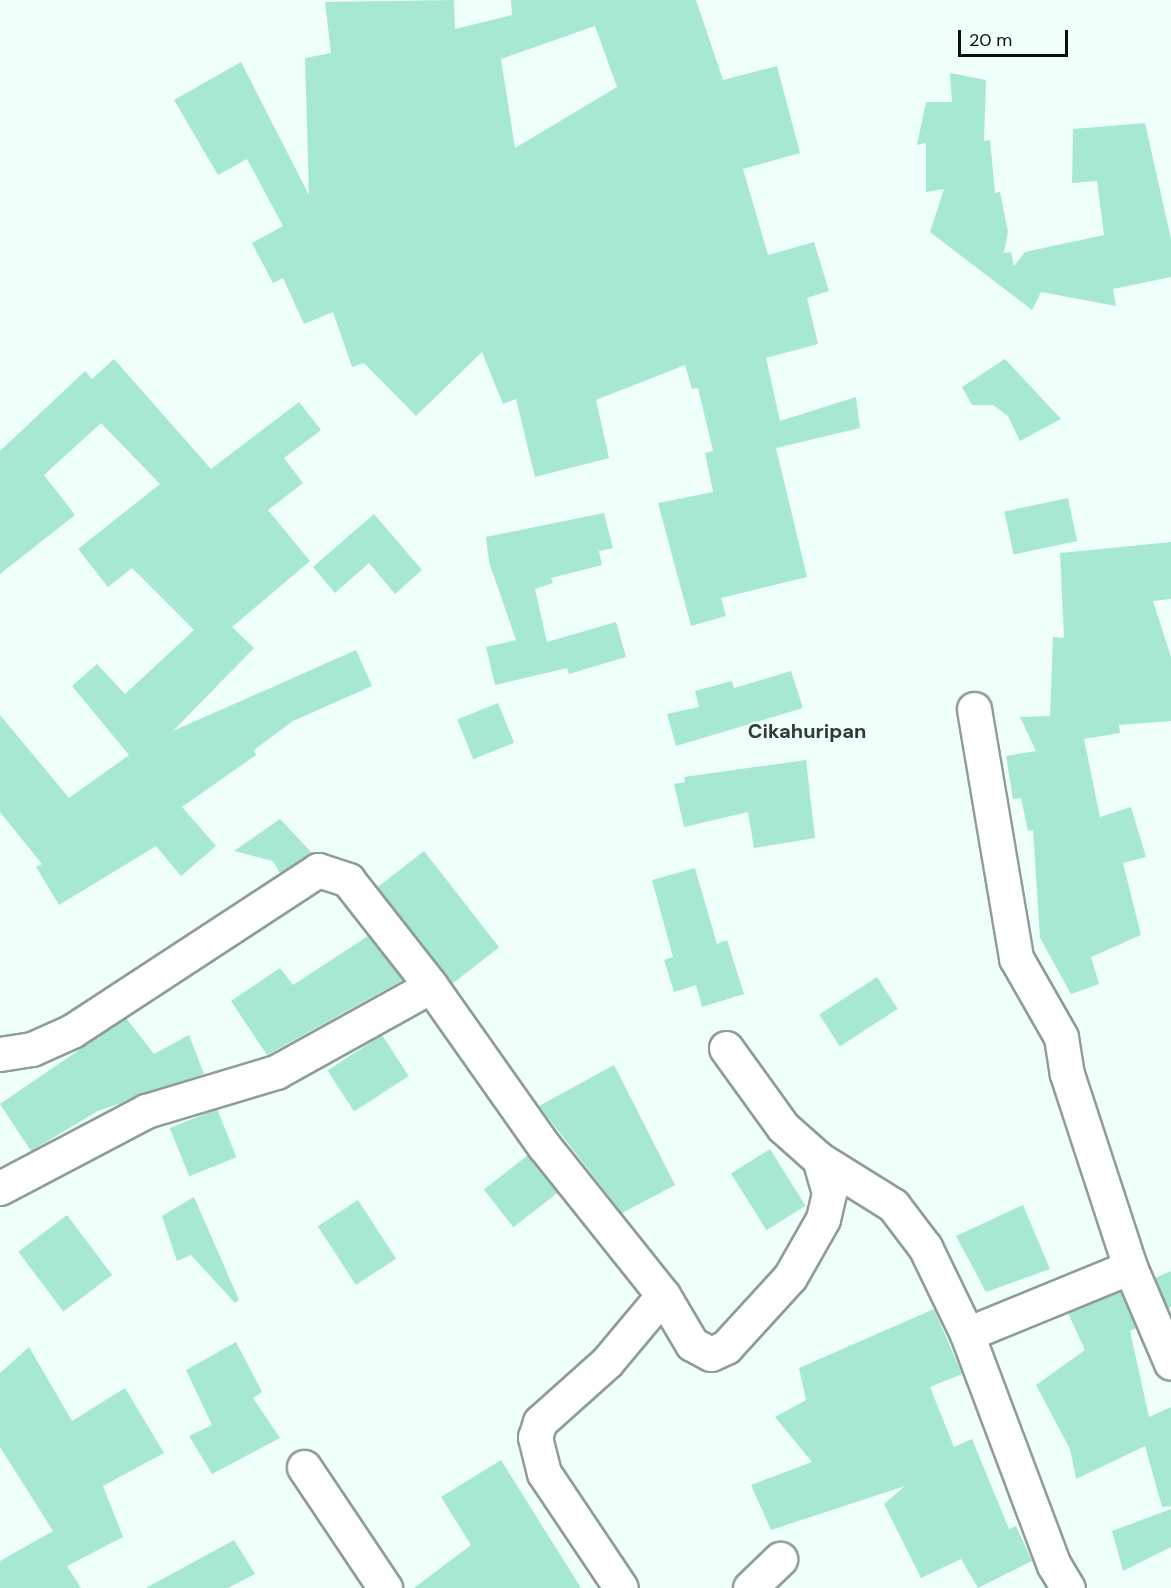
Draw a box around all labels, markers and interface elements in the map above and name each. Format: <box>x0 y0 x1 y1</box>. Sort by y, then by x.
scale bar <box>961 18 1070 56</box>
text: 20 m <box>969 28 1012 52</box>
district label: Cikahuripan <box>748 719 866 743</box>

